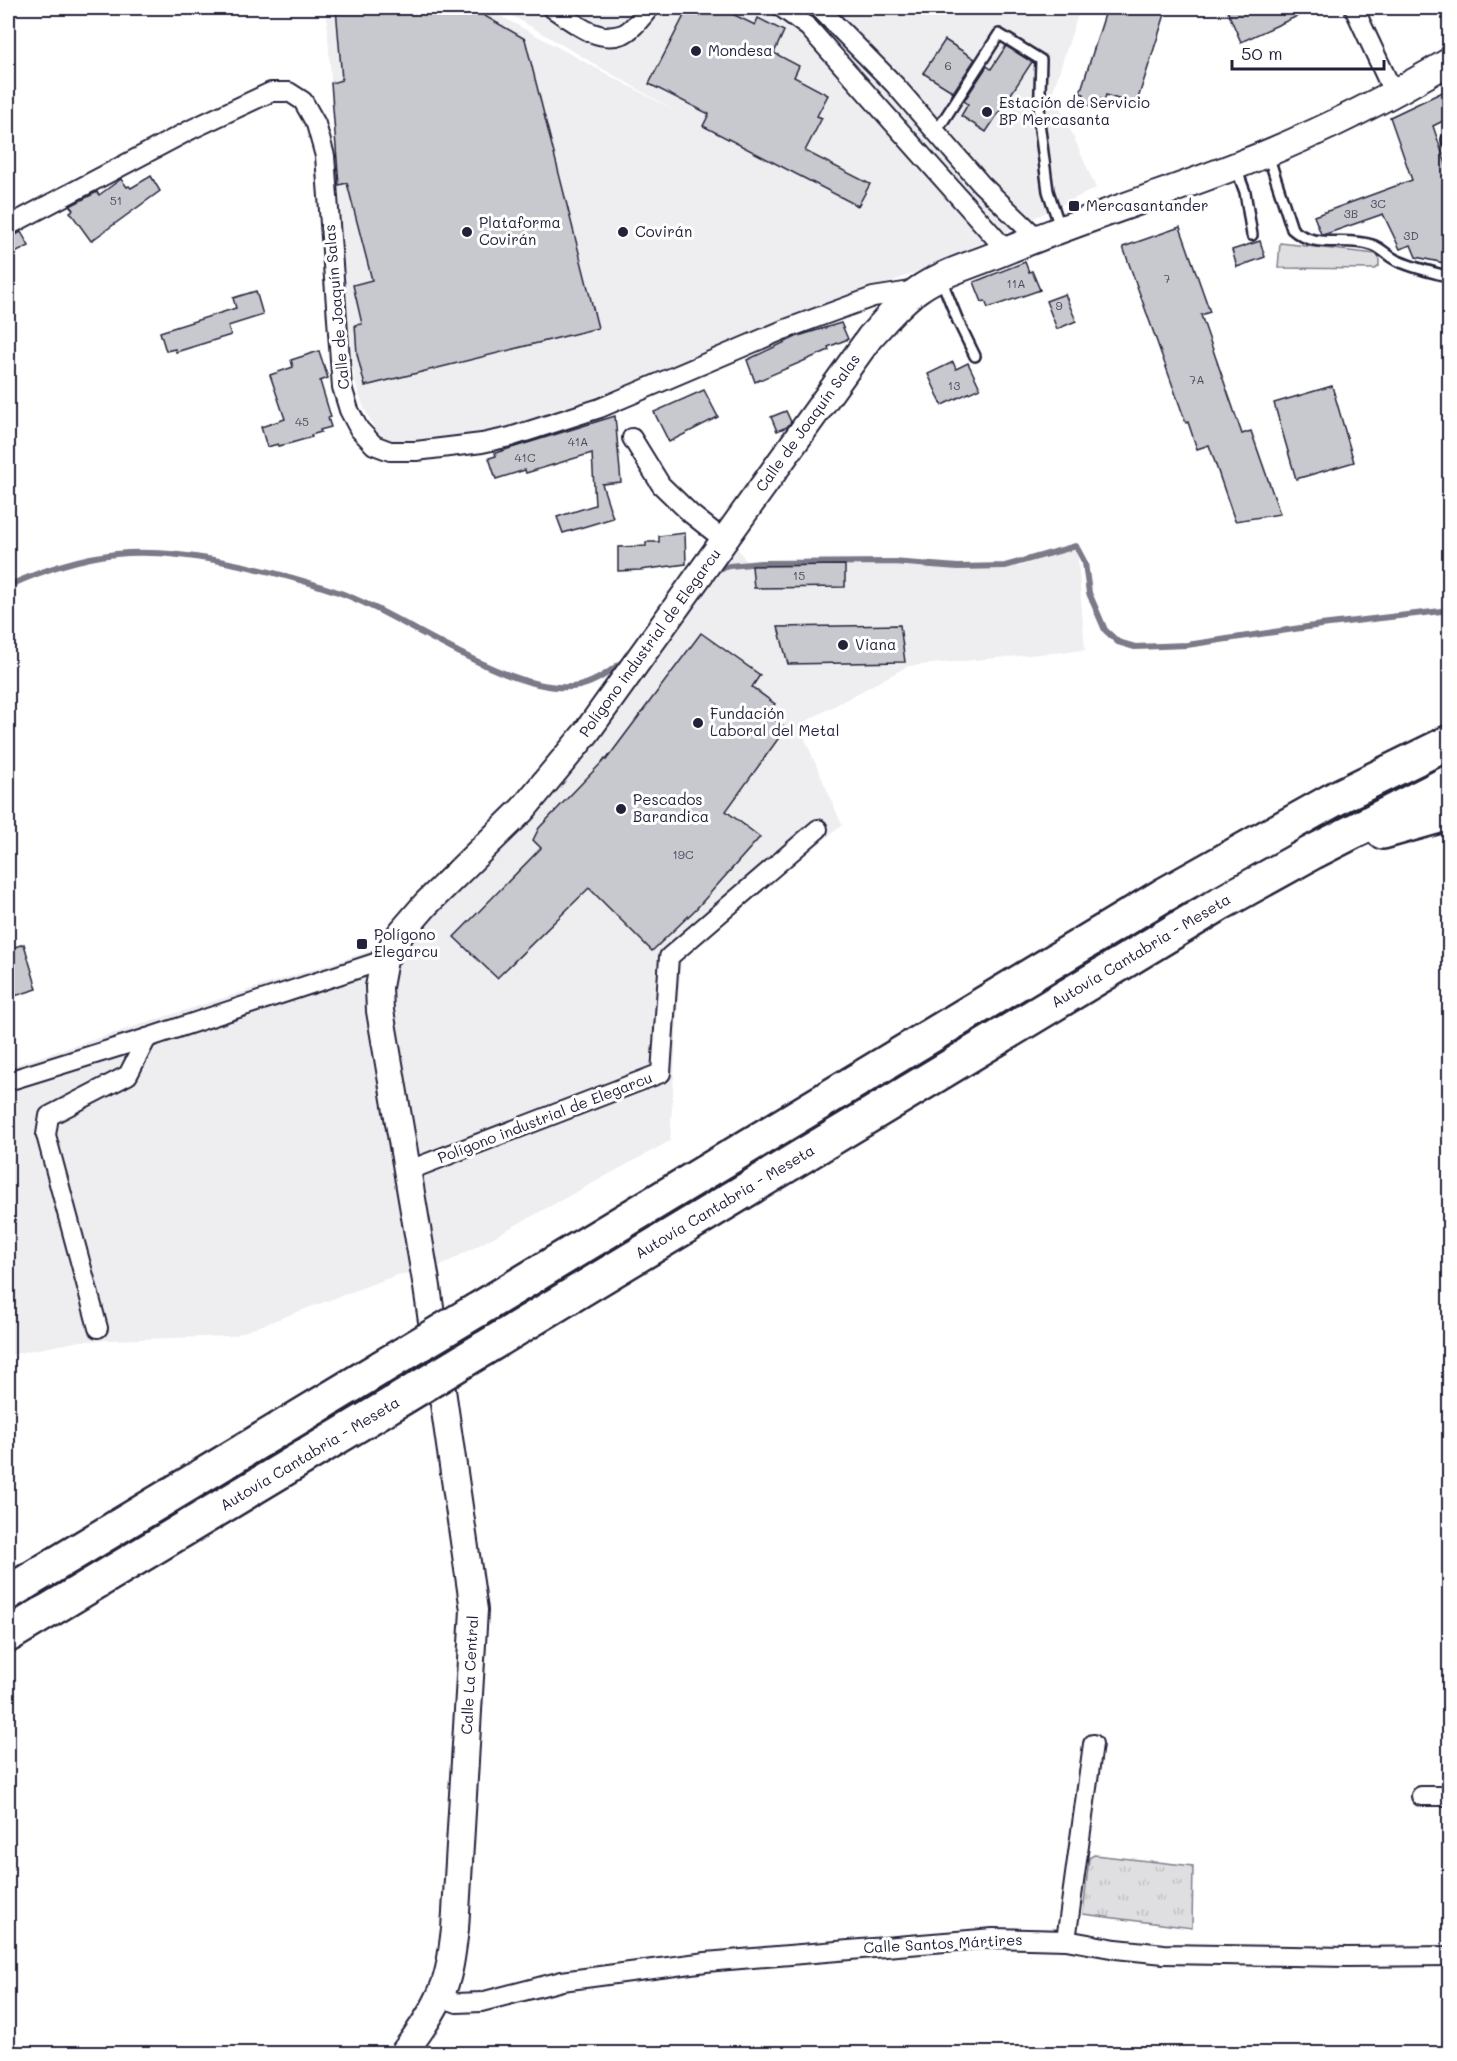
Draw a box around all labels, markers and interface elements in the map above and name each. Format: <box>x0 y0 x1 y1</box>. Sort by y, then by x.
scale bar <box>1232 33 1384 71</box>
place label: Mondesa <box>708 40 773 60</box>
text: 50 m <box>1241 41 1283 65</box>
marker: Mondesa <box>689 44 703 58</box>
house number: 6 <box>944 57 952 73</box>
place label: Estación de Servicio BP Mercasanta <box>999 92 1150 129</box>
marker: Estación de Servicio BP Mercasanta <box>980 105 994 119</box>
house number: 51 <box>110 192 122 208</box>
place label: Mercasantander <box>1086 195 1208 215</box>
house number: 3C <box>1370 195 1386 211</box>
marker: Mercasantander <box>1067 199 1081 213</box>
house number: 3B <box>1344 205 1358 221</box>
place label: Plataforma Covirán <box>479 212 561 249</box>
place label: Covirán <box>635 221 692 241</box>
street label: Calle de Joaquín Salas <box>319 224 353 390</box>
marker: Plataforma Covirán <box>460 225 474 239</box>
marker: Covirán <box>616 225 630 239</box>
house number: 3D <box>1403 227 1419 243</box>
house number: 7 <box>1164 270 1171 286</box>
house number: 11A <box>1006 275 1026 291</box>
house number: 9 <box>1055 297 1063 313</box>
street label: Calle de Joaquín Salas <box>750 350 864 495</box>
house number: 7A <box>1190 371 1204 387</box>
house number: 13 <box>948 377 960 393</box>
house number: 45 <box>295 413 309 429</box>
house number: 41A <box>568 433 588 449</box>
house number: 41C <box>515 449 536 465</box>
street label: Polígono industrial de Elegarcu <box>574 544 724 741</box>
house number: 15 <box>793 567 805 583</box>
place label: Viana <box>855 634 896 654</box>
marker: Viana <box>836 638 850 652</box>
place label: Fundación Laboral del Metal <box>710 703 839 740</box>
marker: Fundación Laboral del Metal <box>691 716 705 730</box>
place label: Pescados Barandica <box>633 789 709 826</box>
marker: Pescados Barandica <box>614 802 628 816</box>
house number: 19C <box>672 846 694 862</box>
street label: Autovía Cantabria - Meseta <box>1047 889 1234 1012</box>
place label: Polígono Elegarcu <box>374 924 438 961</box>
marker: Polígono Elegarcu <box>355 937 369 951</box>
street label: Polígono industrial de Elegarcu <box>434 1067 655 1167</box>
street label: Autovía Cantabria - Meseta <box>631 1140 818 1263</box>
street label: Autovía Cantabria - Meseta <box>216 1392 403 1515</box>
street label: Calle La Central <box>456 1615 482 1735</box>
street label: Calle Santos Mártires <box>863 1929 1023 1957</box>

